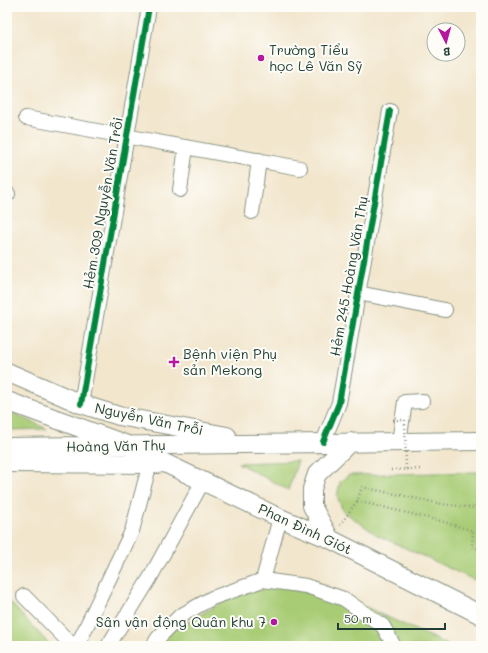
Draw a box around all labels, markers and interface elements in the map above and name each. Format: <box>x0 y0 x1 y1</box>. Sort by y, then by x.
north arrow <box>426 22 466 62</box>
place label: Trường Tiểu học Lê Văn Sỹ <box>269 40 362 75</box>
text: B <box>443 45 452 60</box>
marker: Trường Tiểu học Lê Văn Sỹ <box>256 53 266 63</box>
street label: Hẻm 309 Nguyễn Văn Trỗi <box>78 115 127 290</box>
street label: Hẻm 245 Hoàng Văn Thụ <box>325 194 372 358</box>
place label: Bệnh viện Phụ sản Mekong <box>183 344 277 379</box>
marker: Bệnh viện Phụ sản Mekong <box>168 356 180 368</box>
street label: Nguyễn Văn Trỗi <box>93 398 205 439</box>
street label: Hoàng Văn Thụ <box>66 435 166 456</box>
street label: Phan Đình Giót <box>255 499 355 559</box>
scale bar <box>338 605 445 631</box>
text: 50 m <box>344 610 372 626</box>
place label: Sân vận động Quân khu 7 <box>96 612 266 631</box>
marker: Sân vận động Quân khu 7 <box>269 617 279 627</box>

